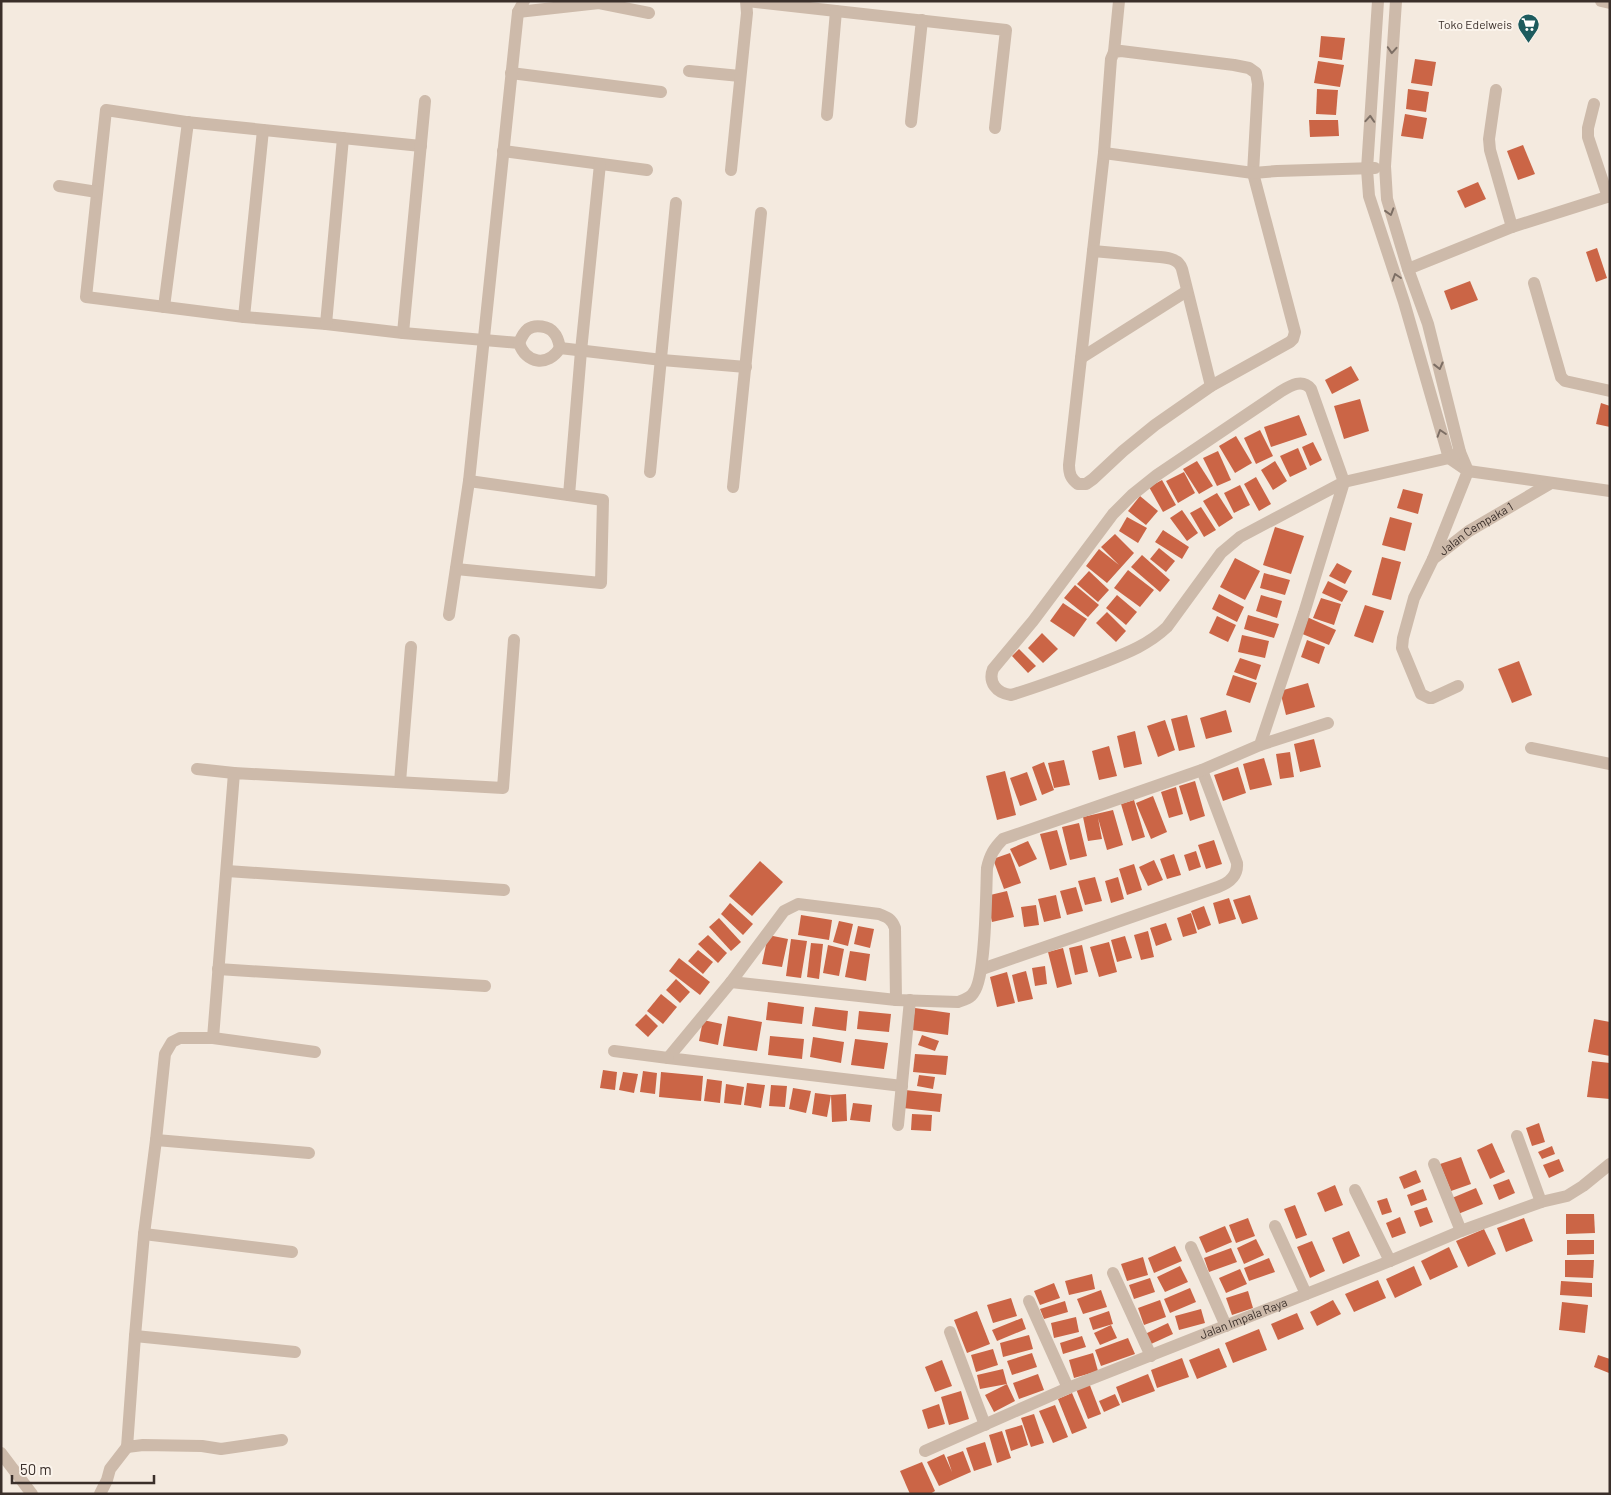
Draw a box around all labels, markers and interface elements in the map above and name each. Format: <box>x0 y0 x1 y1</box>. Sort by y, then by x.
supermarket icon: Toko Edelweis <box>1516 13 1540 44</box>
place label: Toko Edelweis <box>1438 17 1512 31</box>
one-way arrow <box>1387 46 1398 54</box>
one-way arrow <box>1364 115 1375 123</box>
one-way arrow <box>1385 207 1395 215</box>
one-way arrow <box>1391 273 1401 282</box>
one-way arrow <box>1433 362 1444 371</box>
one-way arrow <box>1437 429 1447 438</box>
street label: Jalan Cempaka 1 <box>1436 499 1515 558</box>
street label: Jalan Impala Raya <box>1197 1294 1289 1341</box>
scale bar <box>12 1452 155 1484</box>
text: 50 m <box>20 1460 52 1478</box>

